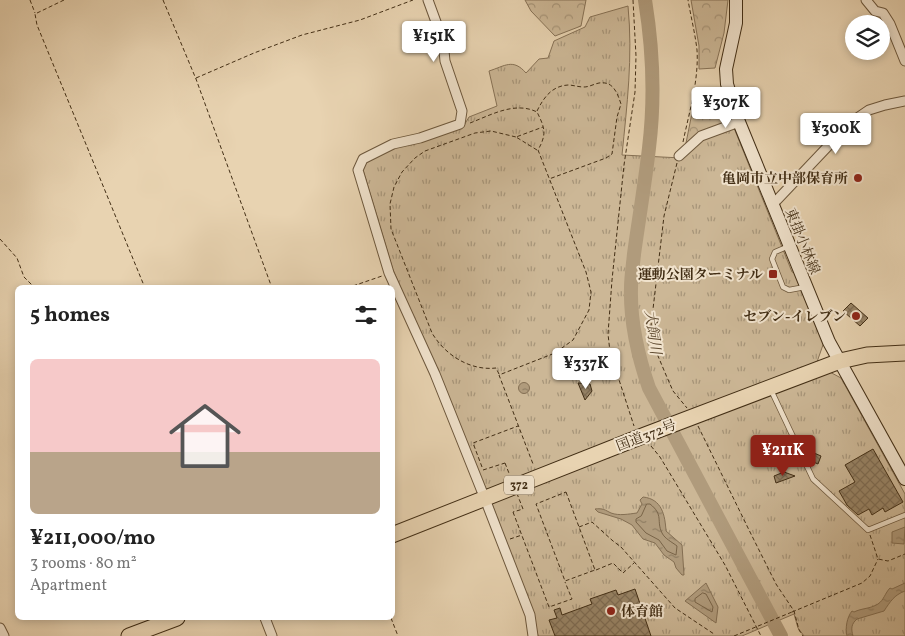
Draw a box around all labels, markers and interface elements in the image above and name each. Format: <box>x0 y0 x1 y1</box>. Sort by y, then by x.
map controls <box>845 15 890 60</box>
button: layers <box>845 15 890 60</box>
pin: ¥151K <box>399 20 469 63</box>
text: ¥151K <box>413 26 455 48</box>
pin: ¥307K <box>691 86 761 129</box>
text: ¥307K <box>702 92 750 114</box>
pin: ¥300K <box>801 112 871 155</box>
text: ¥300K <box>811 118 861 140</box>
place label: 亀岡市立中部保育所 <box>722 170 848 189</box>
marker: 亀岡市立中部保育所 <box>852 172 864 184</box>
street label: 東掛小林線 <box>780 206 824 278</box>
place label: 運動公園ターミナル <box>638 266 763 285</box>
marker: 運動公園ターミナル <box>767 268 779 280</box>
text: 5 homes <box>30 301 110 330</box>
icon: filters <box>352 301 380 329</box>
water label: 犬飼川 <box>638 308 665 358</box>
place label: セブン-イレブン <box>743 308 846 327</box>
marker: セブン-イレブン <box>850 310 862 322</box>
pin: ¥337K <box>551 348 621 390</box>
text: ¥337K <box>563 353 609 375</box>
icon: home <box>160 391 250 481</box>
street label: 国道372号 <box>614 416 679 457</box>
pin: ¥211K <box>748 434 818 477</box>
text: ¥211K <box>762 440 804 462</box>
road number: 372 <box>504 476 534 494</box>
text: ¥211,000/mo <box>30 524 155 553</box>
text: 3 rooms · 80 m² <box>30 553 137 575</box>
text: Apartment <box>30 575 107 597</box>
place label: 体育館 <box>621 603 663 622</box>
marker: 体育館 <box>605 605 617 617</box>

